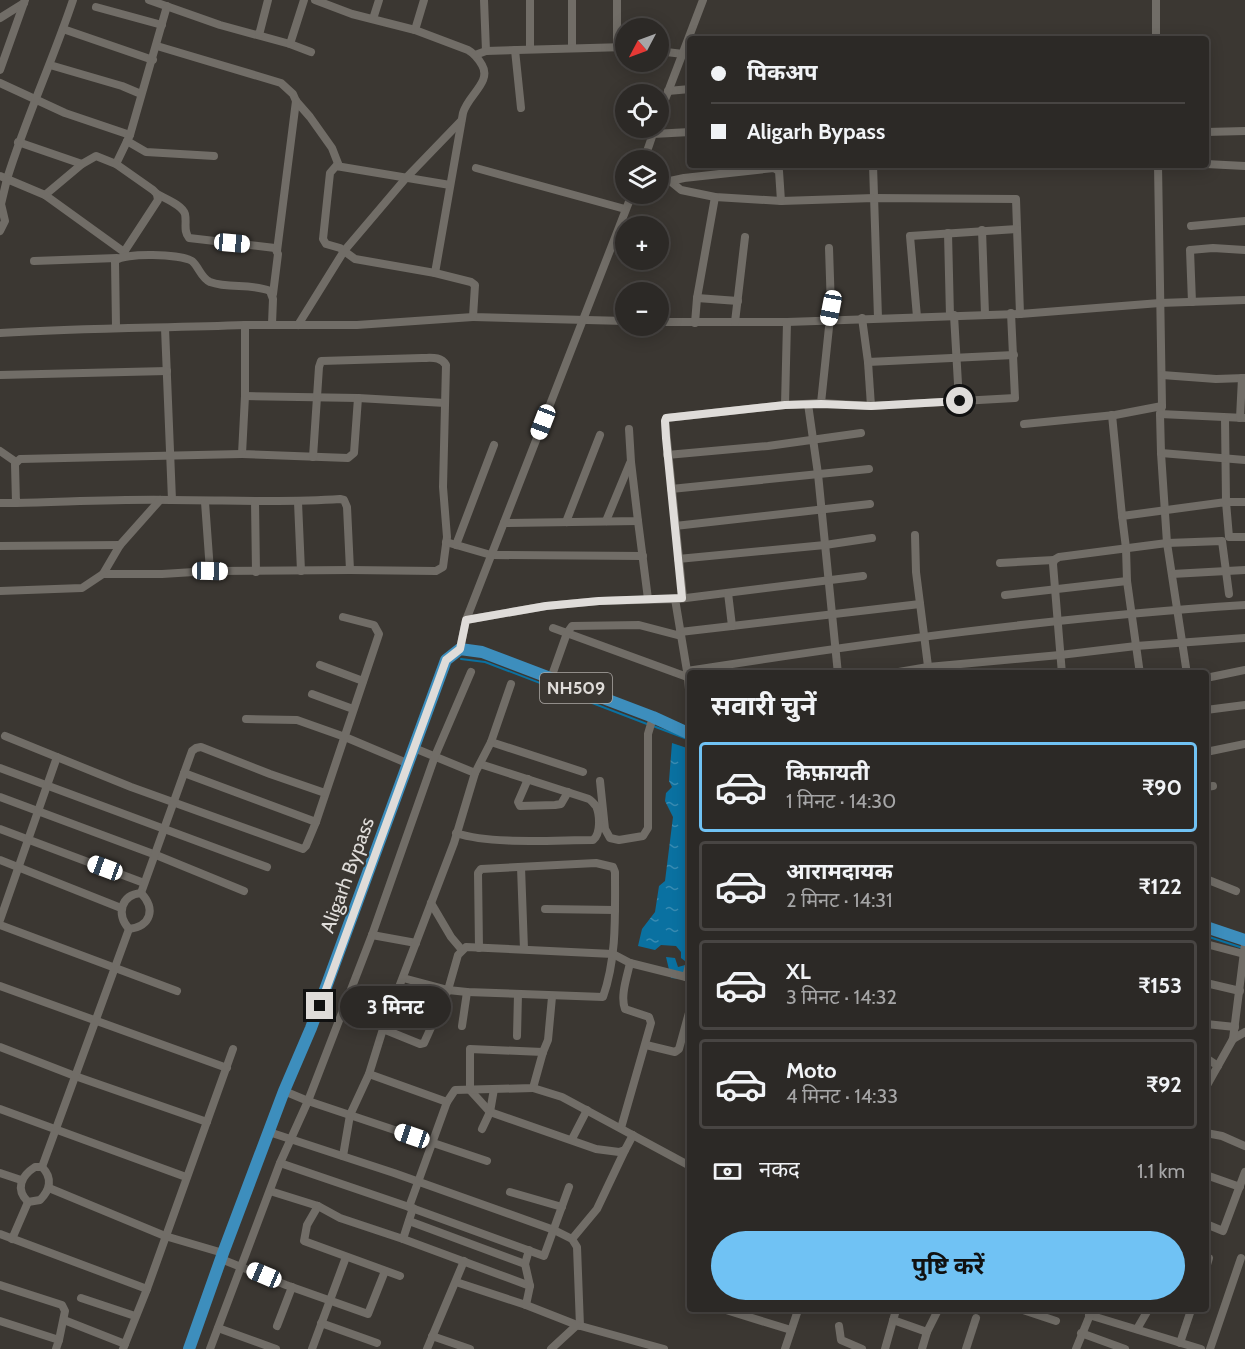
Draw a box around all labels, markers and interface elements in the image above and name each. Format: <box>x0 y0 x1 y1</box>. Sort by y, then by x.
north arrow <box>615 18 669 72</box>
map controls <box>615 18 669 336</box>
text: पिकअप <box>747 59 818 86</box>
button: locate <box>615 84 669 138</box>
text: Aligarh Bypass <box>747 118 885 145</box>
button: layers <box>615 150 669 204</box>
button: + <box>615 216 669 270</box>
car <box>213 232 251 254</box>
button: − <box>615 282 669 336</box>
car <box>819 289 843 327</box>
route start <box>946 387 973 414</box>
car <box>528 402 558 442</box>
car <box>192 562 228 580</box>
road number: NH509 <box>540 673 612 703</box>
text: सवारी चुनें <box>711 689 816 722</box>
text: किफ़ायती <box>786 759 870 786</box>
icon: car <box>714 760 768 814</box>
text: ₹90 <box>1142 774 1182 801</box>
text: 1 मिनट · 14:30 <box>786 789 896 813</box>
street label: Aligarh Bypass <box>315 814 379 936</box>
car <box>85 853 125 883</box>
text: आरामदायक <box>786 858 893 885</box>
icon: car <box>714 859 768 913</box>
text: ₹122 <box>1139 873 1182 900</box>
text: 2 मिनट · 14:31 <box>786 888 893 912</box>
icon: car <box>714 958 768 1012</box>
text: XL <box>786 958 811 985</box>
text: ₹153 <box>1138 972 1182 999</box>
callout: 3 मिनट <box>341 985 452 1027</box>
text: 3 मिनट · 14:32 <box>786 985 897 1009</box>
route end <box>306 992 333 1019</box>
text: 3 मिनट <box>367 995 424 1019</box>
icon: car <box>714 1057 768 1111</box>
text: Moto <box>786 1057 837 1084</box>
text: ₹92 <box>1146 1071 1182 1098</box>
text: 4 मिनट · 14:33 <box>786 1084 898 1108</box>
car <box>392 1122 432 1150</box>
icon: cash <box>711 1155 744 1188</box>
text: नकद <box>759 1156 800 1183</box>
text: 1.1 km <box>1137 1159 1185 1183</box>
button: पुष्टि करें <box>711 1231 1185 1300</box>
car <box>244 1260 284 1290</box>

